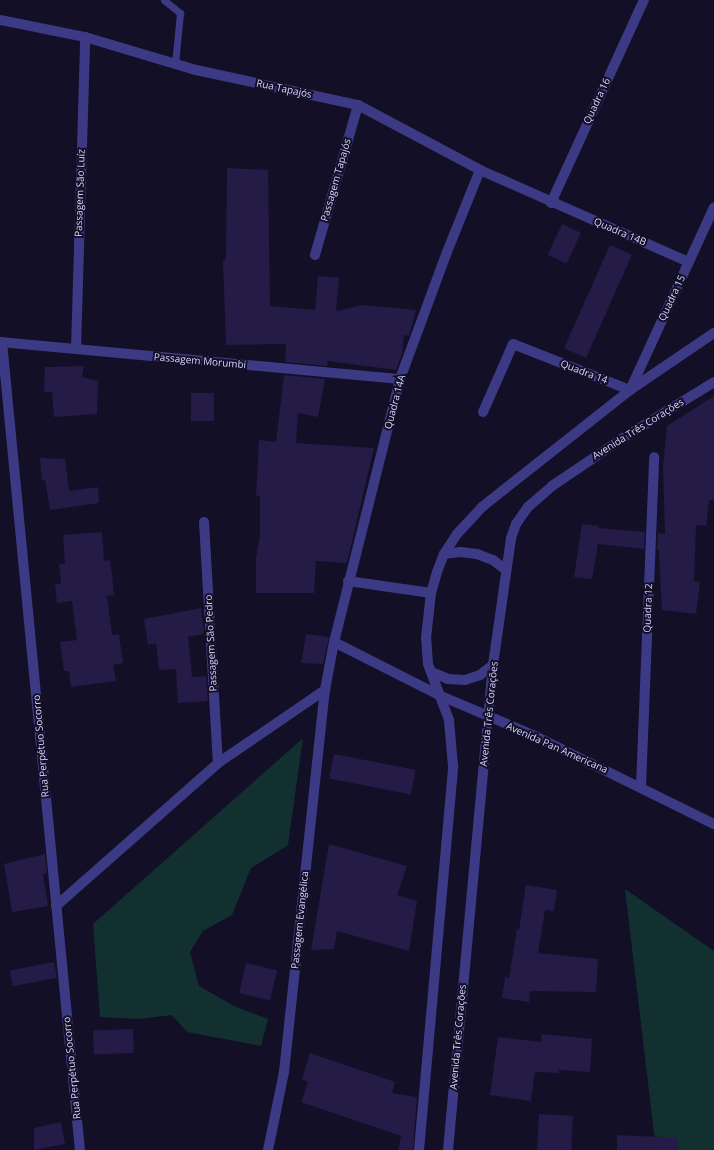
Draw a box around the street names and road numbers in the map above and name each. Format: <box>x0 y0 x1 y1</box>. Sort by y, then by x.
street label: Quadra 16 <box>581 76 613 126</box>
street label: Rua Tapajós <box>255 77 313 101</box>
street label: Passagem Tapajós <box>318 137 354 223</box>
street label: Passagem São Luíz <box>72 149 88 237</box>
street label: Quadra 14B <box>592 216 648 248</box>
street label: Quadra 15 <box>656 273 688 323</box>
street label: Passagem Morumbi <box>153 351 247 371</box>
street label: Quadra 14 <box>559 358 609 386</box>
street label: Quadra 14A <box>382 374 408 430</box>
street label: Avenida Três Corações <box>590 396 686 462</box>
street label: Quadra 12 <box>641 583 655 633</box>
street label: Passagem São Pedro <box>202 594 220 692</box>
street label: Avenida Três Corações <box>478 661 500 767</box>
street label: Rua Perpétuo Socorro <box>31 694 51 798</box>
street label: Avenida Pan Americana <box>504 720 610 776</box>
street label: Passagem Evangélica <box>289 871 311 969</box>
street label: Avenida Três Corações <box>447 984 469 1090</box>
street label: Rua Perpétuo Socorro <box>61 1016 83 1120</box>

